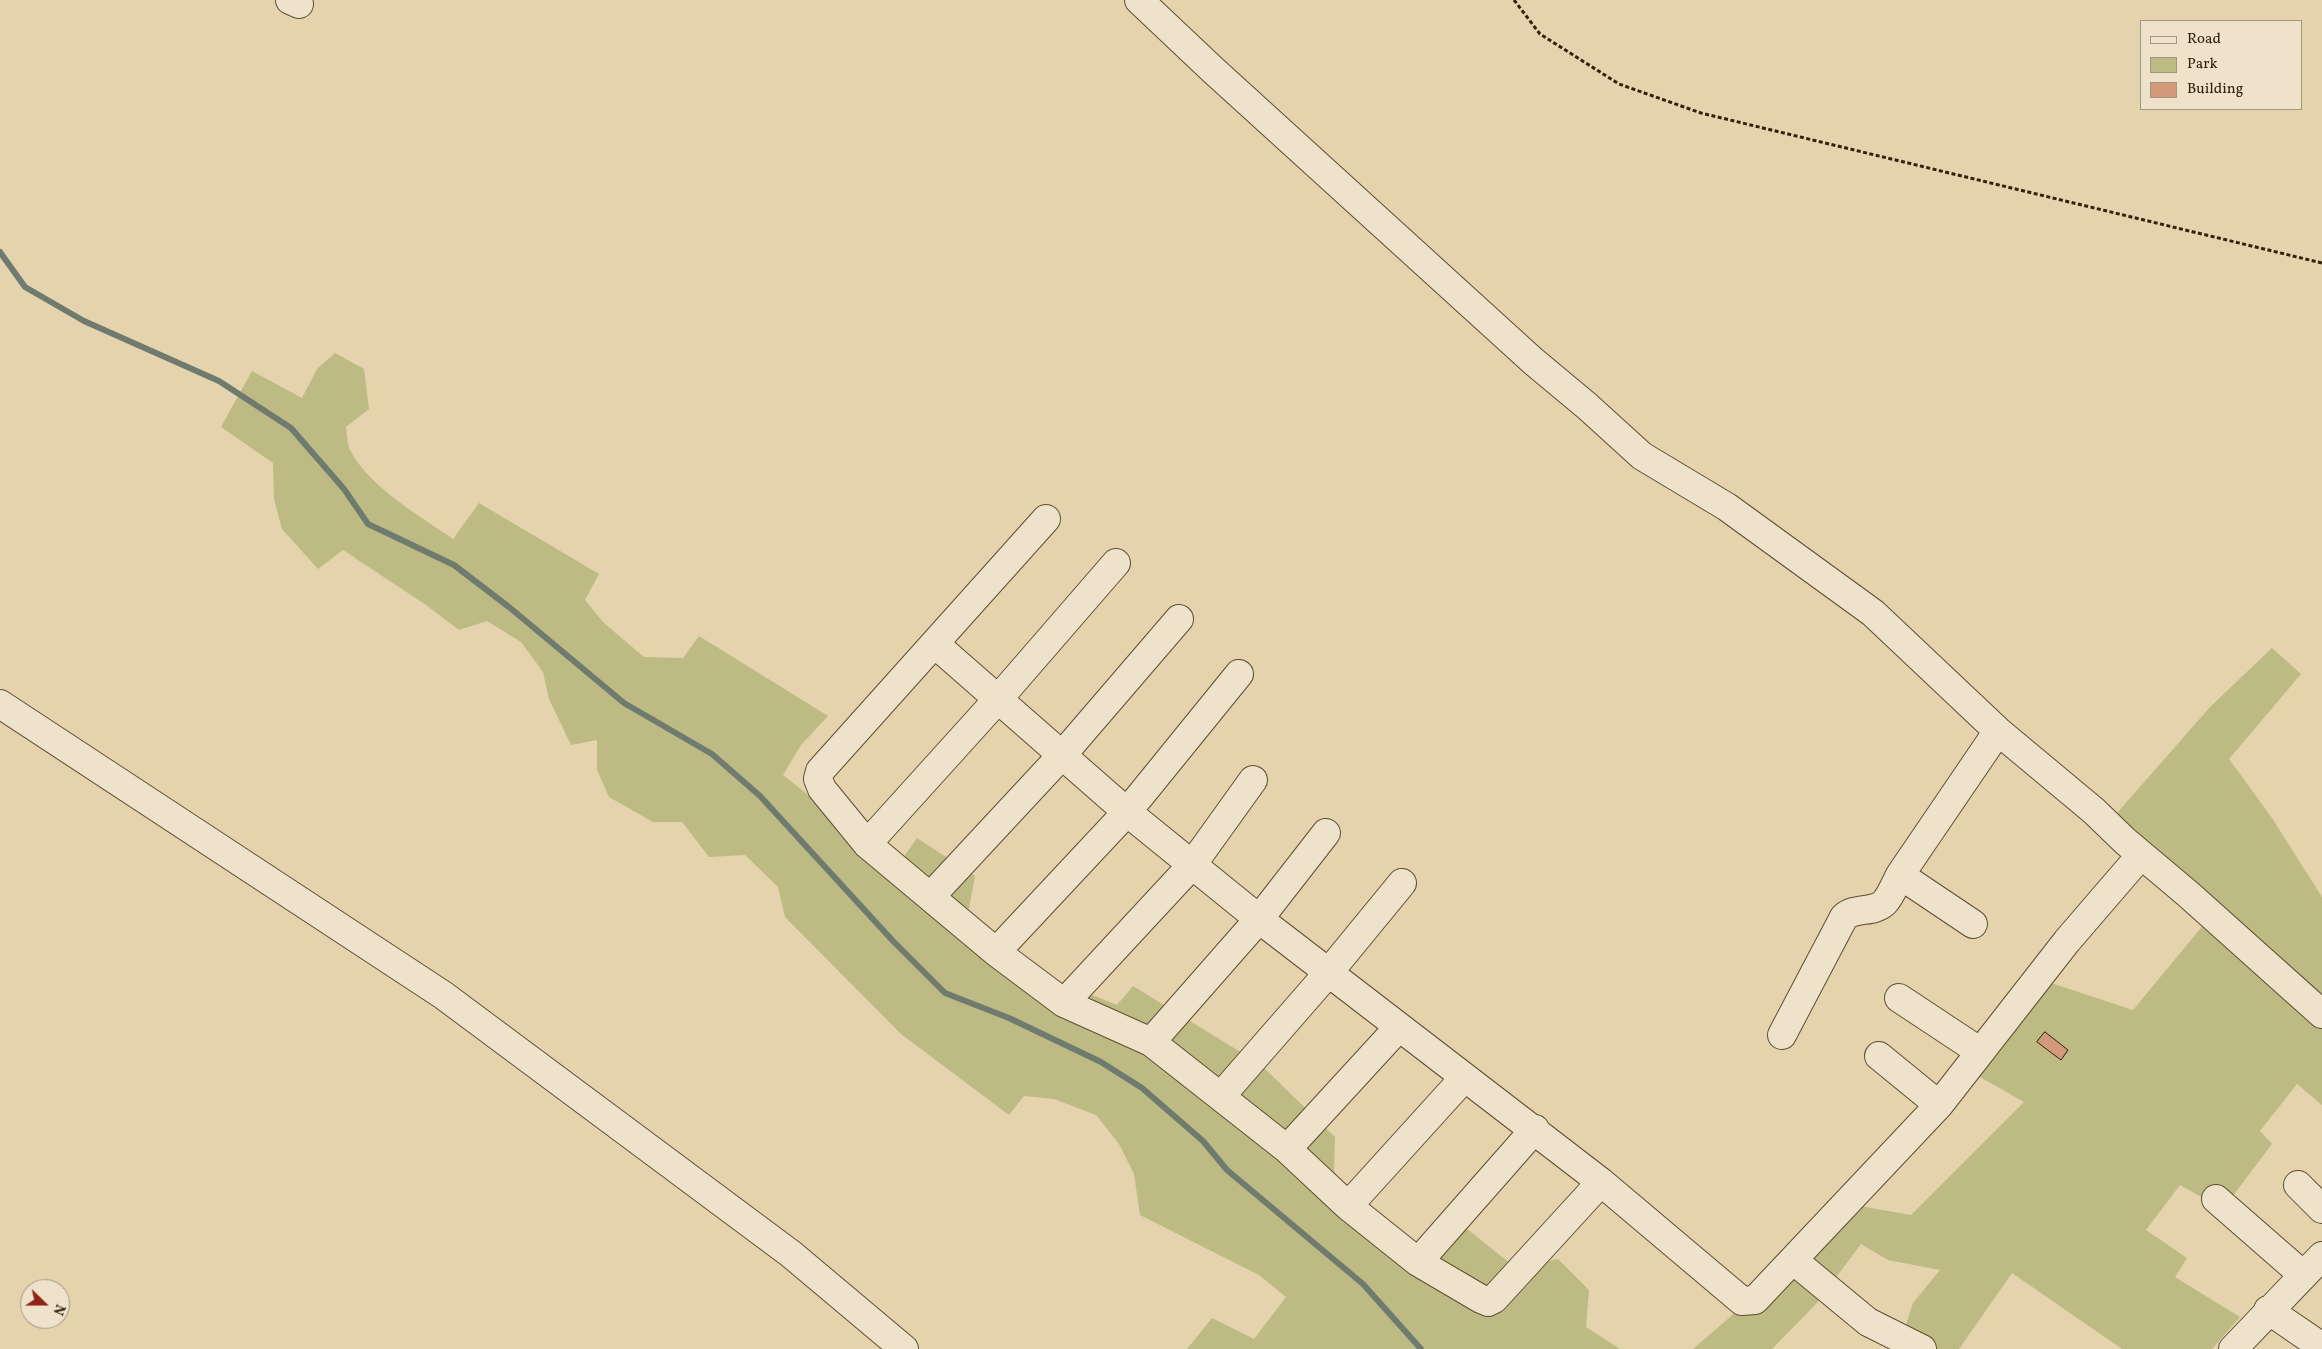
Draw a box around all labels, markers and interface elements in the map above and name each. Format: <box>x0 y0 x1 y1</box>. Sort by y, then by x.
legend <box>2140 20 2302 110</box>
text: Road <box>2187 29 2221 50</box>
text: Park <box>2187 54 2218 75</box>
text: Building <box>2187 79 2243 100</box>
north arrow <box>20 1279 70 1329</box>
text: N <box>48 1301 69 1318</box>

